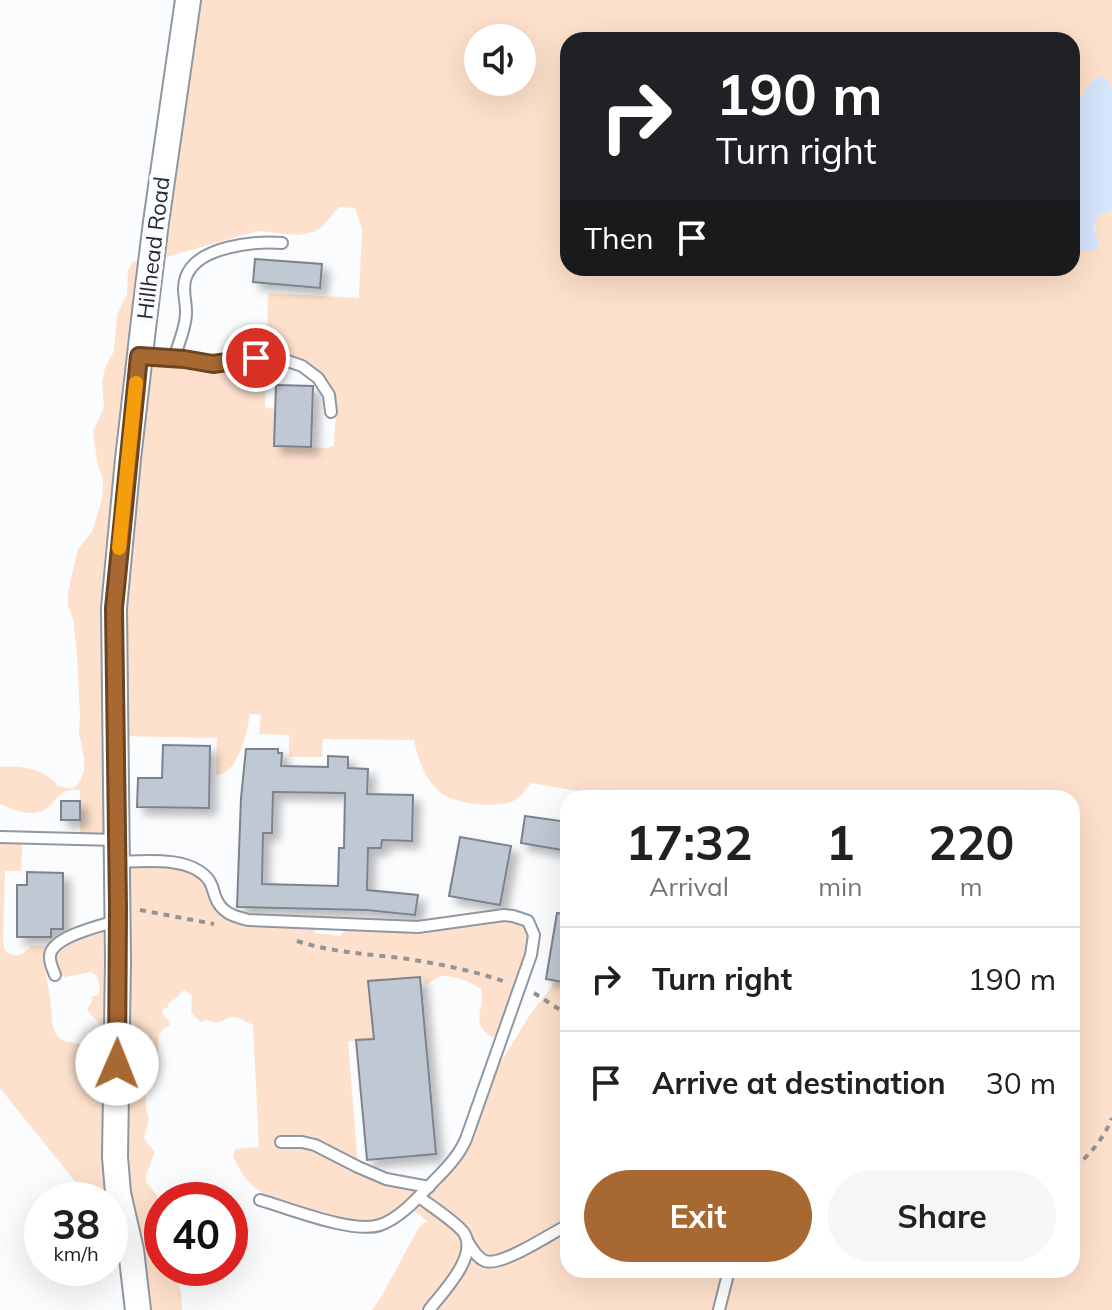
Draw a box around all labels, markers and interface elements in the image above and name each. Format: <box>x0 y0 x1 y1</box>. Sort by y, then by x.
map controls <box>464 24 536 96</box>
button: sound <box>464 24 536 96</box>
text: 190 m <box>716 59 883 129</box>
icon: right <box>584 64 688 168</box>
text: Turn right <box>716 128 877 173</box>
street label: Hillhead Road <box>130 175 176 321</box>
icon: arrive <box>670 216 714 260</box>
text: Then <box>584 219 654 257</box>
pin <box>222 324 290 392</box>
icon: arrive <box>234 336 278 380</box>
text: 17:32 <box>626 812 753 872</box>
text: 1 <box>826 812 855 872</box>
text: 220 <box>928 812 1014 872</box>
text: Arrival <box>649 870 729 903</box>
text: min <box>818 870 862 903</box>
text: m <box>960 870 983 903</box>
icon: right <box>584 957 628 1001</box>
text: Turn right <box>652 960 792 998</box>
text: 190 m <box>968 960 1056 998</box>
position arrow <box>75 1022 159 1106</box>
icon: arrive <box>584 1061 628 1105</box>
text: Arrive at destination <box>652 1064 946 1102</box>
text: 30 m <box>986 1064 1056 1102</box>
button: Exit <box>584 1170 812 1262</box>
button: Share <box>828 1170 1056 1262</box>
speed limit sign: 40 <box>144 1182 248 1286</box>
text: 38 <box>52 1199 100 1249</box>
text: km/h <box>53 1241 99 1266</box>

